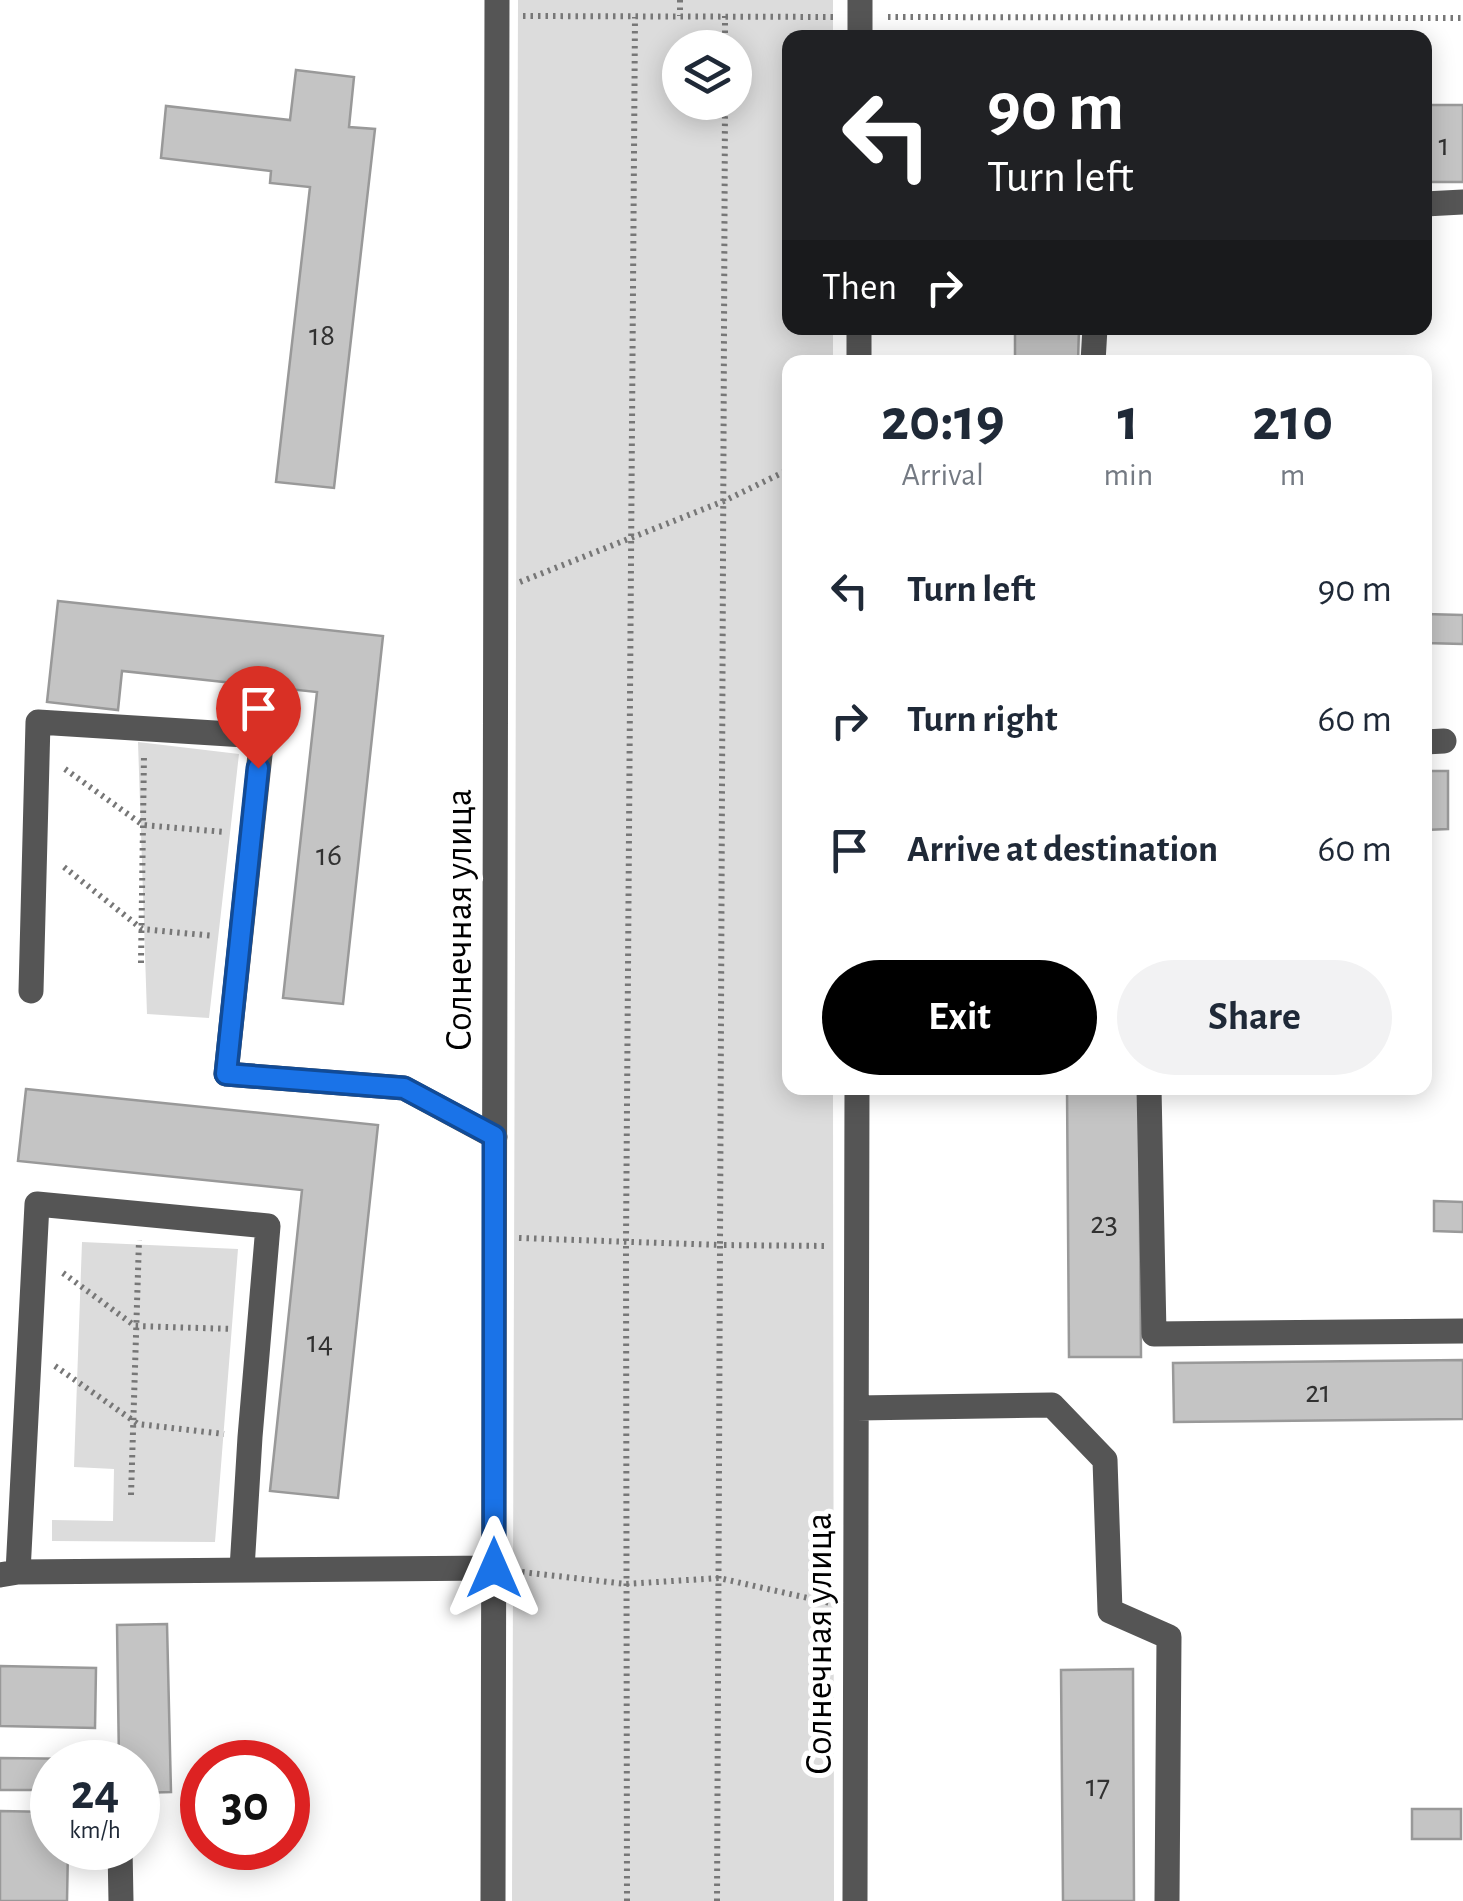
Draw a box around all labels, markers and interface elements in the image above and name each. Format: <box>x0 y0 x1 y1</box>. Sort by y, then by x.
map controls <box>662 30 752 120</box>
button: layers <box>662 30 752 120</box>
icon: left <box>822 70 952 200</box>
text: 90 m <box>987 73 1124 143</box>
house number: 1 <box>1438 129 1450 161</box>
text: Turn left <box>987 155 1134 200</box>
icon: right <box>917 260 972 315</box>
text: Then <box>822 269 897 307</box>
house number: 18 <box>309 319 335 351</box>
text: 20:19 <box>881 391 1005 451</box>
text: 1 <box>1118 391 1139 451</box>
text: 210 <box>1252 391 1333 451</box>
text: Arrival <box>902 459 984 491</box>
text: min <box>1103 459 1153 491</box>
text: m <box>1280 459 1305 491</box>
icon: left <box>822 563 877 618</box>
text: Turn left <box>907 571 1035 609</box>
text: 90 m <box>1317 571 1392 609</box>
pin <box>216 666 301 769</box>
icon: arrive <box>231 681 286 736</box>
icon: right <box>822 693 877 748</box>
text: Turn right <box>907 701 1057 739</box>
text: 60 m <box>1317 701 1392 739</box>
street label: Солнечная улица <box>441 789 479 1051</box>
icon: arrive <box>822 823 877 878</box>
text: Arrive at destination <box>907 831 1218 869</box>
text: 60 m <box>1317 831 1392 869</box>
house number: 16 <box>316 839 342 871</box>
button: Exit <box>822 960 1097 1075</box>
button: Share <box>1117 960 1392 1075</box>
house number: 23 <box>1090 1207 1118 1239</box>
house number: 14 <box>307 1326 333 1358</box>
house number: 21 <box>1305 1376 1331 1408</box>
street label: Солнечная улица <box>801 1513 839 1775</box>
position arrow <box>442 1516 546 1620</box>
speed limit sign: 30 <box>180 1740 310 1870</box>
text: 24 <box>71 1768 119 1818</box>
house number: 17 <box>1086 1770 1110 1802</box>
text: km/h <box>69 1818 121 1843</box>

